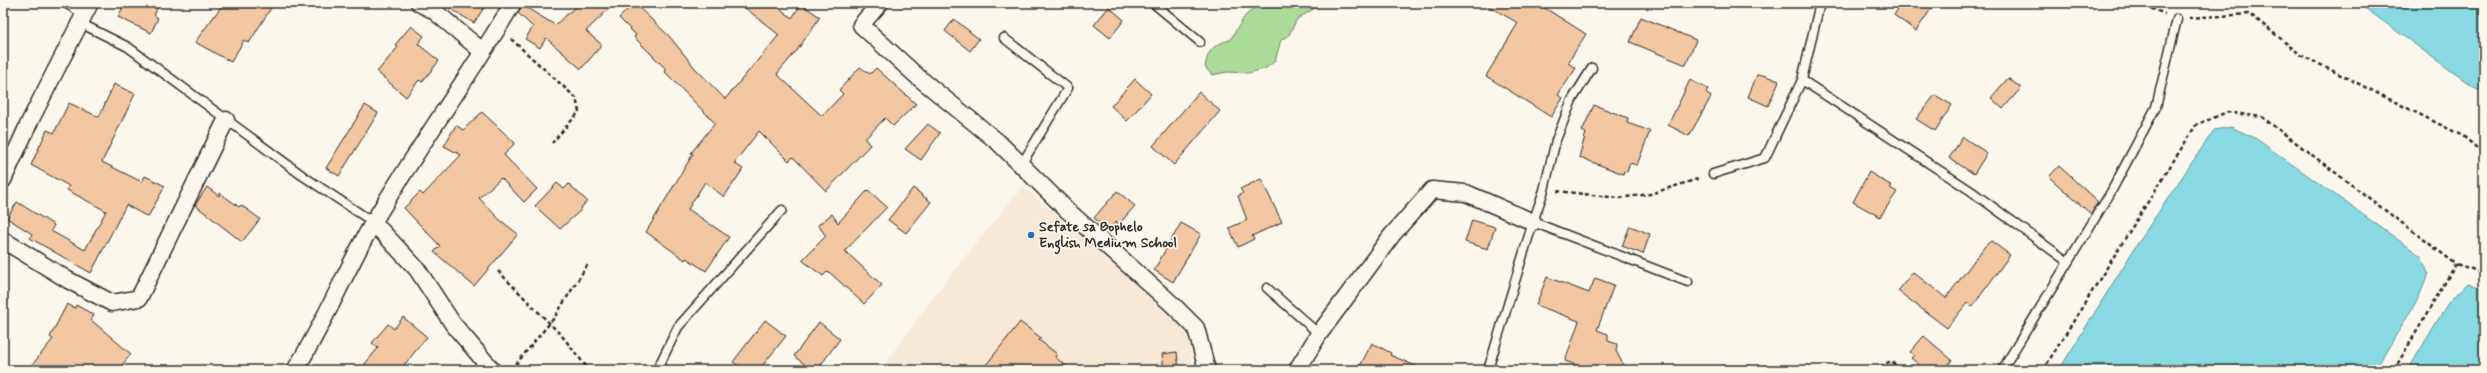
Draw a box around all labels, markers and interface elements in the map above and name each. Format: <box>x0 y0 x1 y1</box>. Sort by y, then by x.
place label: Sefate sa Bophelo English Medium School <box>1039 218 1177 255</box>
marker: Sefate sa Bophelo English Medium School <box>1026 230 1036 240</box>

